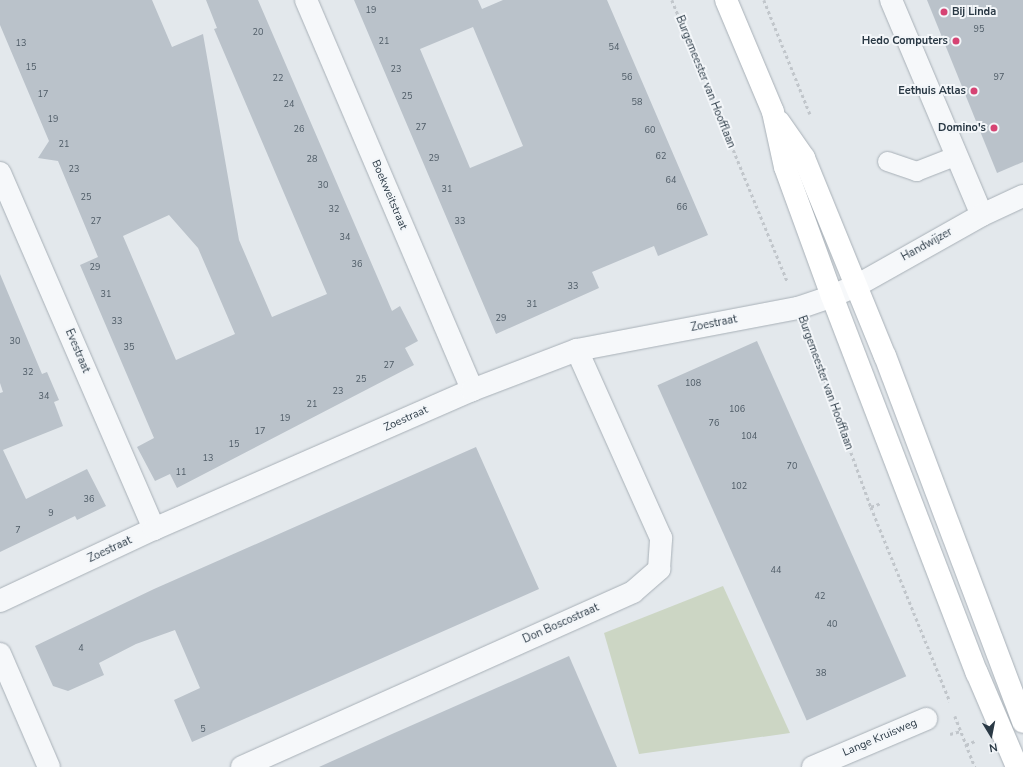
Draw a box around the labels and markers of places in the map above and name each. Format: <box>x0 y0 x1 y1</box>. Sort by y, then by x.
place label: Bij Linda <box>952 5 996 19</box>
marker: Bij Linda <box>939 7 949 17</box>
place label: Hedo Computers <box>862 34 948 48</box>
marker: Hedo Computers <box>951 36 961 46</box>
place label: Eethuis Atlas <box>898 84 966 98</box>
marker: Eethuis Atlas <box>969 86 979 96</box>
place label: Domino's <box>938 121 986 135</box>
marker: Domino's <box>989 123 999 133</box>

